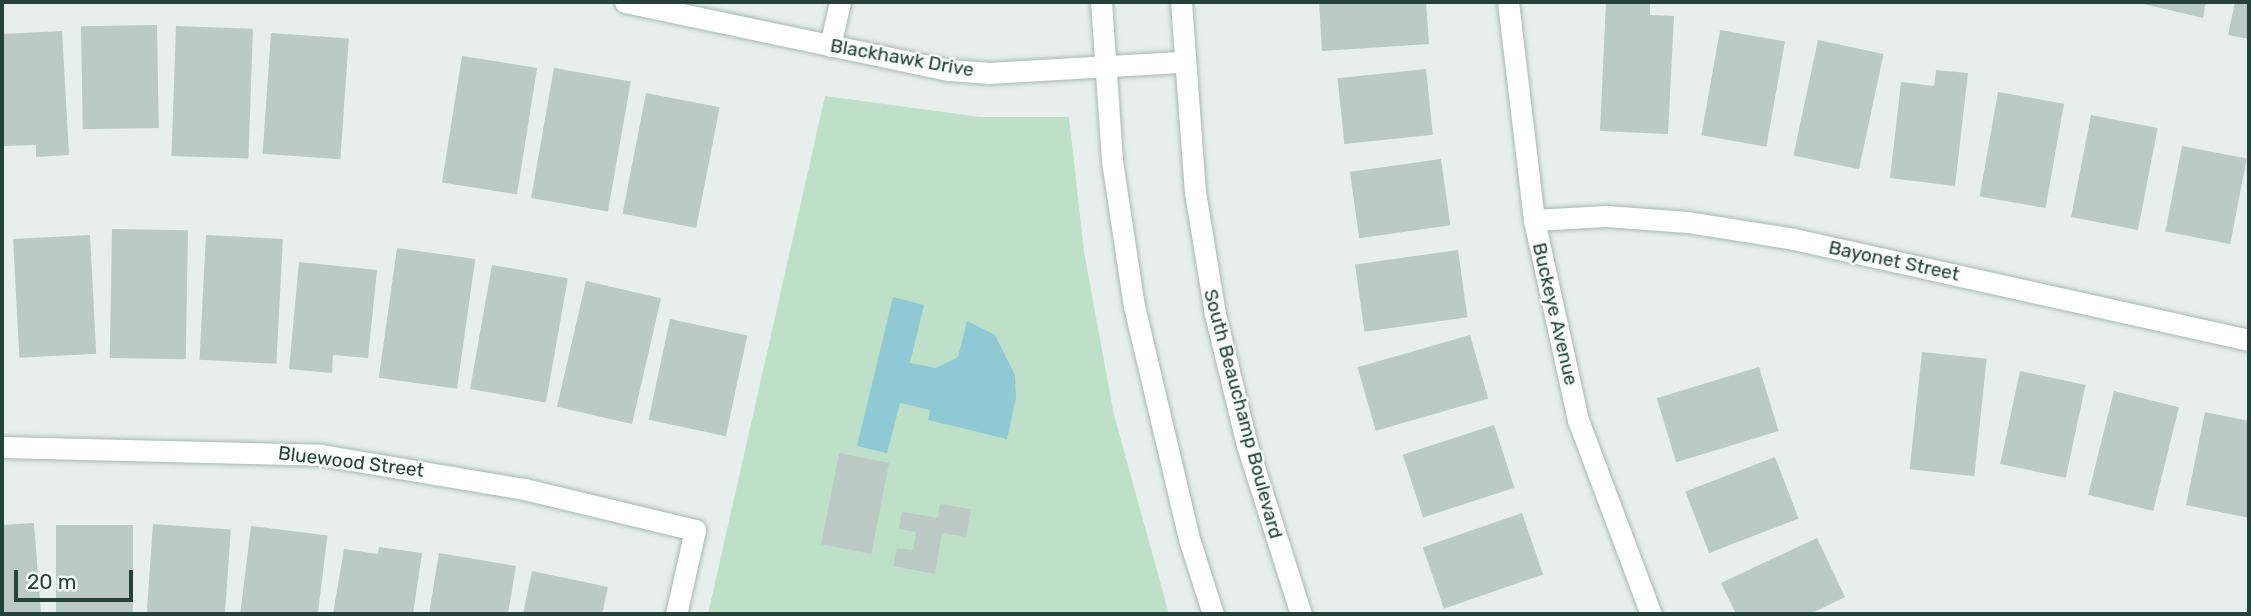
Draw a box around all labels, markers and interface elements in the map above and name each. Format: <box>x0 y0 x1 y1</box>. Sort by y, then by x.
street label: Blackhawk Drive <box>828 34 976 82</box>
street label: Bayonet Street <box>1827 236 1961 286</box>
street label: Buckeye Avenue <box>1527 240 1583 388</box>
street label: South Beauchamp Boulevard <box>1199 287 1287 541</box>
street label: Bluewood Street <box>277 442 425 482</box>
scale bar <box>18 556 136 600</box>
text: 20 m <box>27 569 76 594</box>

